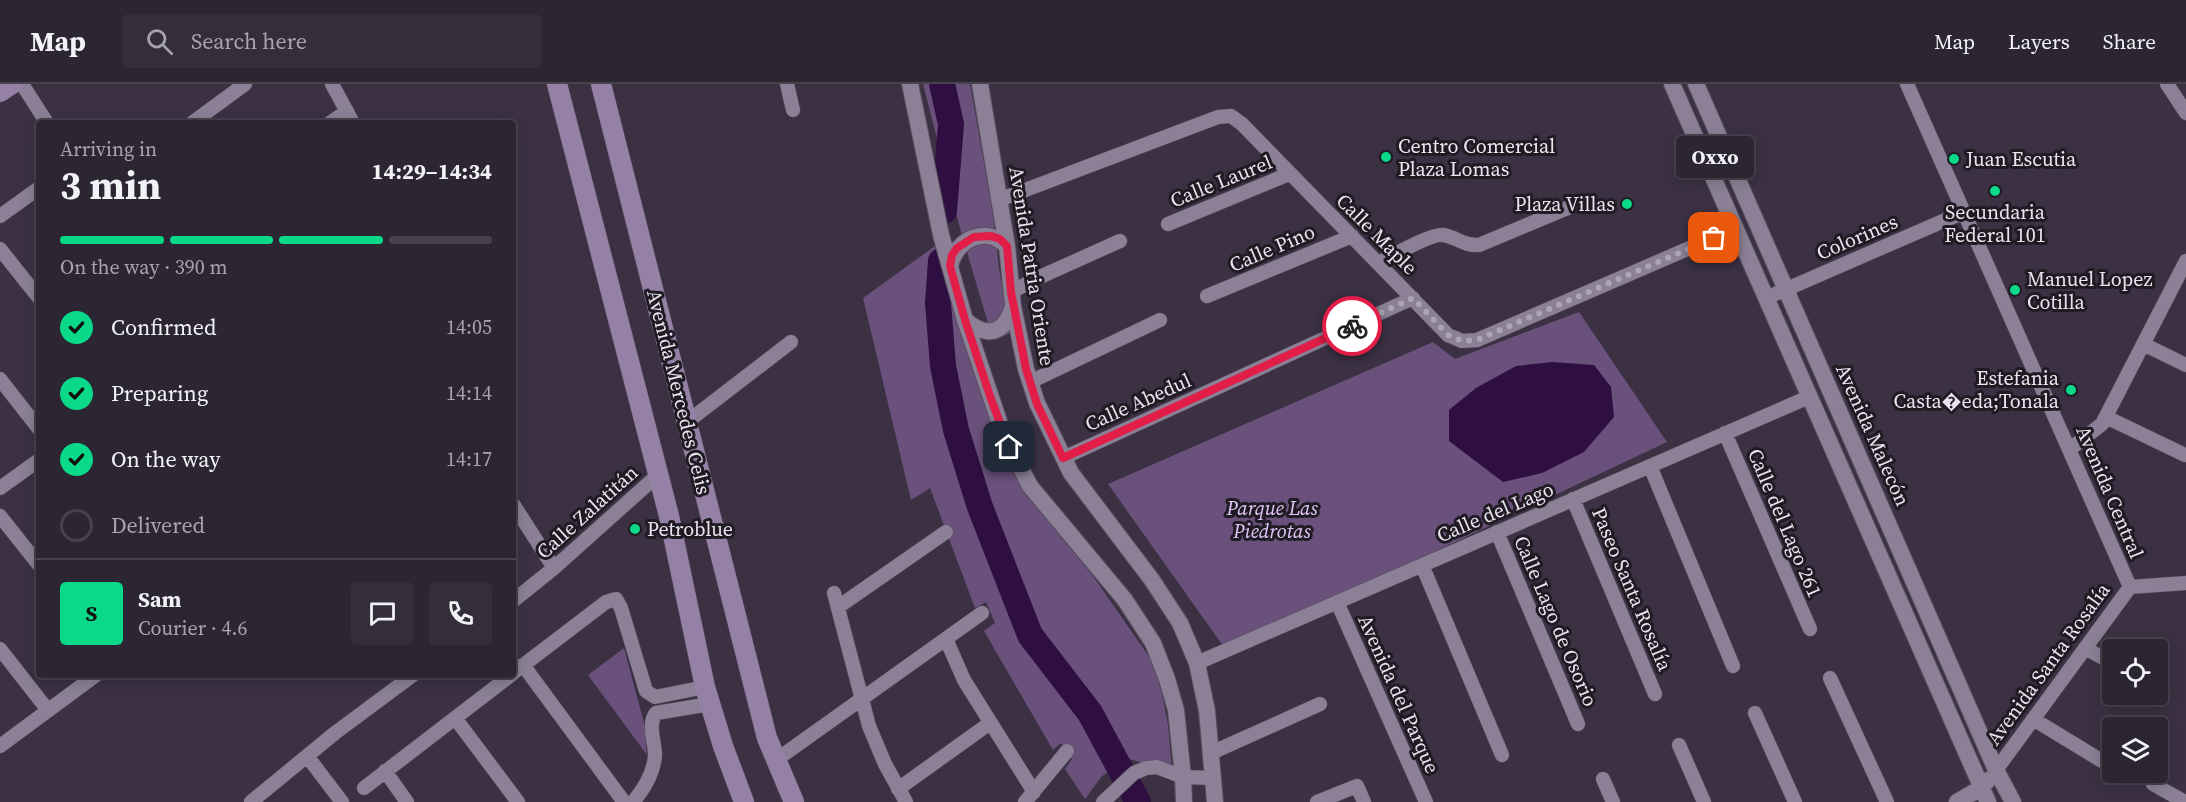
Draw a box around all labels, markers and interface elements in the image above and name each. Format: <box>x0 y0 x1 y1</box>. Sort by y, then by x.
search box <box>122 14 542 68</box>
text: Map <box>30 22 86 60</box>
icon: search <box>143 25 176 58</box>
text: Search here <box>191 26 307 56</box>
text: Map <box>1934 27 1975 56</box>
text: Layers <box>2008 27 2070 56</box>
text: Share <box>2103 27 2156 56</box>
place label: Centro Comercial Plaza Lomas <box>1398 132 1555 183</box>
text: Arriving in <box>60 135 157 163</box>
callout: Oxxo <box>1675 136 1753 178</box>
text: Oxxo <box>1691 143 1739 171</box>
place label: Juan Escutia <box>1965 145 2077 173</box>
street label: Calle Laurel <box>1166 148 1276 214</box>
marker: Centro Comercial Plaza Lomas <box>1379 150 1393 164</box>
marker: Juan Escutia <box>1947 152 1961 166</box>
text: 14:29–14:34 <box>372 156 492 186</box>
text: 3 min <box>60 159 161 212</box>
street label: Avenida Patria Oriente <box>1002 164 1062 368</box>
marker: Secundaria Federal 101 <box>1988 184 2002 198</box>
street label: Calle Maple <box>1330 187 1424 281</box>
place label: Plaza Villas <box>1515 190 1615 218</box>
marker: Plaza Villas <box>1620 197 1634 211</box>
place label: Secundaria Federal 101 <box>1944 198 2046 249</box>
street label: Colorines <box>1812 207 1902 267</box>
pin <box>1688 212 1739 263</box>
street label: Calle Pino <box>1225 217 1319 279</box>
icon: bag <box>1697 221 1730 254</box>
text: On the way · 390 m <box>60 253 227 281</box>
place label: Manuel Lopez Cotilla <box>2027 265 2153 316</box>
marker: Manuel Lopez Cotilla <box>2008 283 2022 297</box>
street label: Avenida Mercedes Celis <box>640 287 718 497</box>
courier <box>1322 296 1382 356</box>
icon: bike <box>1336 310 1369 343</box>
icon: check <box>60 311 93 344</box>
text: Confirmed <box>111 312 216 342</box>
text: 14:05 <box>446 313 492 341</box>
street label: Avenida Malecón <box>1829 359 1917 511</box>
place label: Estefania Casta�eda;Tonala <box>1893 364 2060 415</box>
street label: Calle Abedul <box>1081 366 1196 438</box>
icon: check <box>60 377 93 410</box>
text: Preparing <box>111 378 208 408</box>
text: 14:14 <box>446 379 492 407</box>
marker: Estefania Casta�eda;Tonala <box>2064 383 2078 397</box>
pin <box>983 421 1034 472</box>
street label: Avenida Central <box>2069 421 2151 563</box>
icon: home <box>992 430 1025 463</box>
icon: check <box>60 443 93 476</box>
text: On the way <box>111 444 220 474</box>
street label: Calle del Lago 261 <box>1741 444 1829 602</box>
text: 14:17 <box>446 445 492 473</box>
street label: Calle Zalatitán <box>530 459 644 565</box>
street label: Calle del Lago <box>1432 475 1558 549</box>
park label: Parque Las Piedrotas <box>1225 494 1318 545</box>
street label: Paseo Santa Rosalía <box>1585 503 1679 676</box>
text: Delivered <box>111 510 205 540</box>
place label: Petroblue <box>647 515 733 543</box>
marker: Petroblue <box>628 522 642 536</box>
street label: Calle Lago de Osorio <box>1507 531 1605 711</box>
street label: Avenida Santa Rosalía <box>1980 576 2117 751</box>
button: chat <box>351 582 414 645</box>
button: phone <box>429 582 492 645</box>
text: Sam <box>138 584 182 614</box>
text: S <box>86 598 97 628</box>
street label: Avenida del Parque <box>1351 610 1447 778</box>
text: Courier · 4.6 <box>138 614 247 642</box>
map controls <box>2102 639 2168 783</box>
button: locate <box>2102 639 2168 705</box>
button: layers <box>2102 717 2168 783</box>

